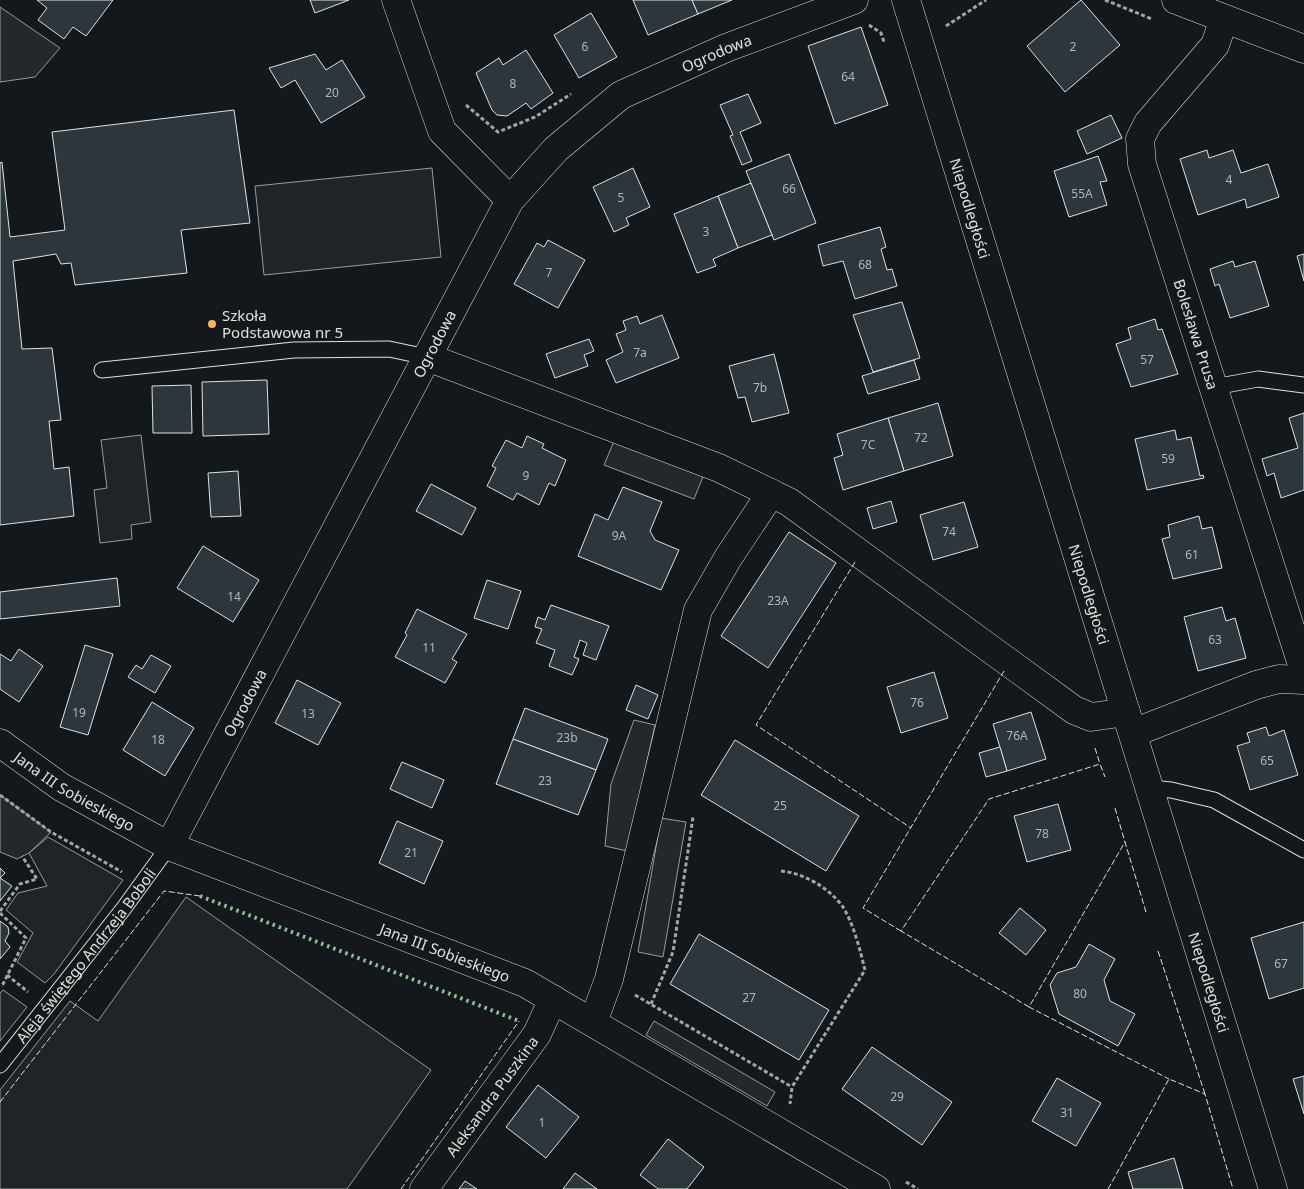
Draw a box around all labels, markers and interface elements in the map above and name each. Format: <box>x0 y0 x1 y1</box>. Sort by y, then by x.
street label: Ogrodowa <box>678 29 754 77</box>
house number: 6 <box>582 38 589 55</box>
house number: 2 <box>1070 38 1077 55</box>
house number: 64 <box>841 68 855 85</box>
house number: 8 <box>510 75 517 92</box>
house number: 20 <box>325 84 339 101</box>
street label: Niepodległości <box>945 156 995 261</box>
house number: 4 <box>1226 171 1233 188</box>
house number: 66 <box>782 180 796 197</box>
house number: 55A <box>1071 185 1093 202</box>
house number: 5 <box>618 189 625 206</box>
house number: 3 <box>703 223 710 240</box>
house number: 68 <box>858 256 872 273</box>
house number: 7 <box>546 264 553 281</box>
street label: Bolesława Prusa <box>1169 276 1223 392</box>
place label: Szkoła Podstawowa nr 5 <box>222 305 343 342</box>
street label: Ogrodowa <box>408 306 460 381</box>
marker: Szkoła Podstawowa nr 5 <box>206 318 218 330</box>
house number: 7a <box>633 344 647 361</box>
house number: 57 <box>1140 351 1154 368</box>
house number: 7b <box>753 379 767 396</box>
house number: 72 <box>914 429 928 446</box>
house number: 7C <box>861 436 876 453</box>
house number: 59 <box>1161 450 1175 467</box>
house number: 9 <box>523 467 530 484</box>
house number: 74 <box>942 523 956 540</box>
house number: 9A <box>612 527 627 544</box>
street label: Niepodległości <box>1065 542 1114 647</box>
house number: 61 <box>1185 546 1199 563</box>
house number: 14 <box>227 588 241 605</box>
house number: 23A <box>767 592 789 609</box>
house number: 63 <box>1208 631 1222 648</box>
house number: 11 <box>422 639 436 656</box>
street label: Ogrodowa <box>218 665 271 740</box>
house number: 76 <box>910 694 924 711</box>
house number: 19 <box>72 704 86 721</box>
house number: 13 <box>301 705 315 722</box>
house number: 76A <box>1006 727 1028 744</box>
house number: 23b <box>556 729 578 746</box>
house number: 18 <box>151 731 165 748</box>
street label: Jana III Sobieskiego <box>9 745 138 835</box>
house number: 65 <box>1260 752 1274 769</box>
house number: 23 <box>538 772 552 789</box>
house number: 25 <box>773 797 787 814</box>
house number: 78 <box>1035 825 1049 842</box>
house number: 21 <box>404 844 418 861</box>
street label: Aleja świętego Andrzeja Boboli <box>11 864 160 1047</box>
street label: Jana III Sobieskiego <box>375 917 513 986</box>
street label: Niepodległości <box>1184 930 1234 1035</box>
house number: 67 <box>1274 955 1288 972</box>
house number: 80 <box>1073 985 1087 1002</box>
house number: 27 <box>742 989 756 1006</box>
street label: Aleksandra Puszkina <box>441 1032 542 1160</box>
house number: 29 <box>890 1088 904 1105</box>
house number: 31 <box>1060 1104 1074 1121</box>
house number: 1 <box>539 1114 545 1131</box>

